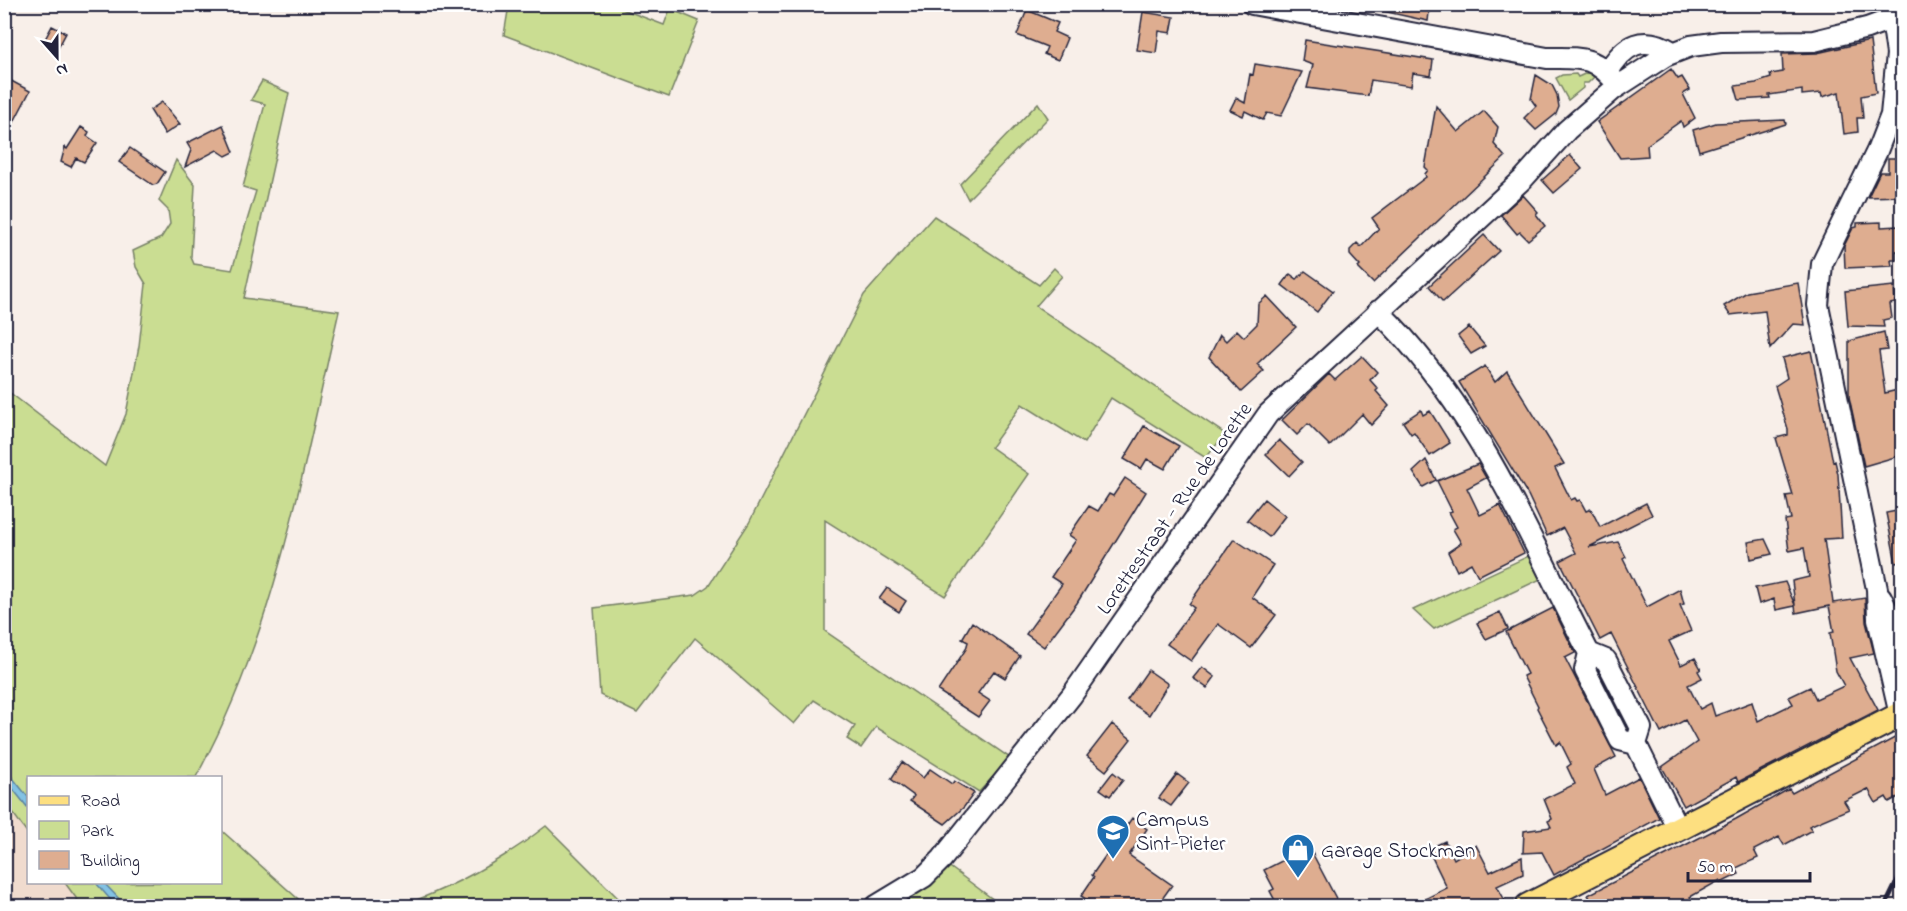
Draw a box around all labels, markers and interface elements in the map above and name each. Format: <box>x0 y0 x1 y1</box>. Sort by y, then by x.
north arrow <box>27 27 87 87</box>
text: N <box>52 56 71 82</box>
street label: Lorettestraat - Rue de Lorette <box>1091 396 1261 622</box>
legend <box>27 776 222 884</box>
text: Road <box>81 789 120 815</box>
place label: Campus Sint-Pieter <box>1136 806 1226 860</box>
school or university icon: Campus Sint-Pieter <box>1095 813 1131 860</box>
text: Park <box>81 819 114 845</box>
shop icon: Garage Stockman <box>1280 832 1316 879</box>
place label: Garage Stockman <box>1321 837 1475 869</box>
scale bar <box>1688 845 1810 883</box>
text: Building <box>80 849 140 876</box>
text: 50 m <box>1697 855 1734 881</box>

